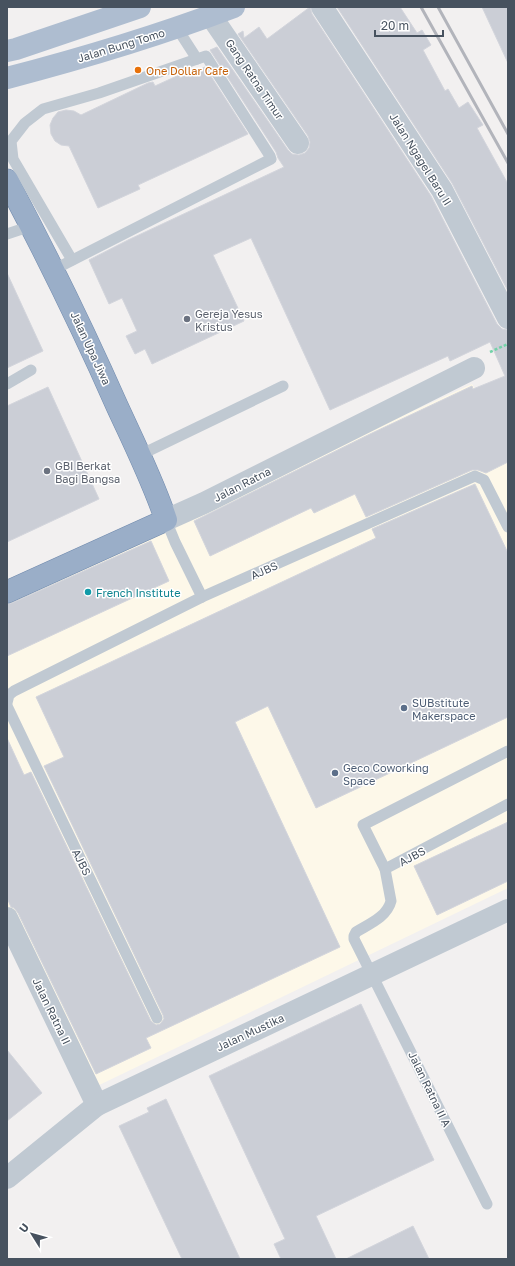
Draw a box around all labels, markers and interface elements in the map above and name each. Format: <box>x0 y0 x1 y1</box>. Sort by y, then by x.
scale bar <box>375 12 443 38</box>
text: 20 m <box>381 18 409 33</box>
street label: Jalan Bung Tomo <box>76 25 167 64</box>
street label: Gang Ratna Timur <box>223 36 287 122</box>
place label: One Dollar Cafe <box>146 64 229 77</box>
marker: One Dollar Cafe <box>133 65 143 75</box>
street label: Jalan Ngagel Baru II <box>387 110 455 208</box>
place label: Gereja Yesus Kristus <box>195 307 263 333</box>
street label: Jalan Upa Jiwa <box>68 309 114 387</box>
marker: Gereja Yesus Kristus <box>182 314 192 324</box>
place label: GBI Berkat Bagi Bangsa <box>55 459 120 485</box>
street label: Jalan Ratna <box>211 464 273 504</box>
marker: GBI Berkat Bagi Bangsa <box>42 466 52 476</box>
street label: AJBS <box>249 558 279 582</box>
place label: French Institute <box>96 586 181 599</box>
marker: French Institute <box>83 587 93 597</box>
place label: SUBstitute Makerspace <box>412 696 476 722</box>
marker: SUBstitute Makerspace <box>399 703 409 713</box>
place label: Geco Coworking Space <box>343 761 429 787</box>
marker: Geco Coworking Space <box>330 768 340 778</box>
street label: AJBS <box>397 844 427 868</box>
street label: AJBS <box>70 847 94 877</box>
street label: Jalan Ratna II <box>30 976 74 1046</box>
street label: Jalan Mustika <box>214 1011 286 1053</box>
street label: Jalan Ratna II A <box>406 1049 454 1129</box>
north arrow <box>12 1214 52 1254</box>
text: U <box>16 1221 31 1235</box>

